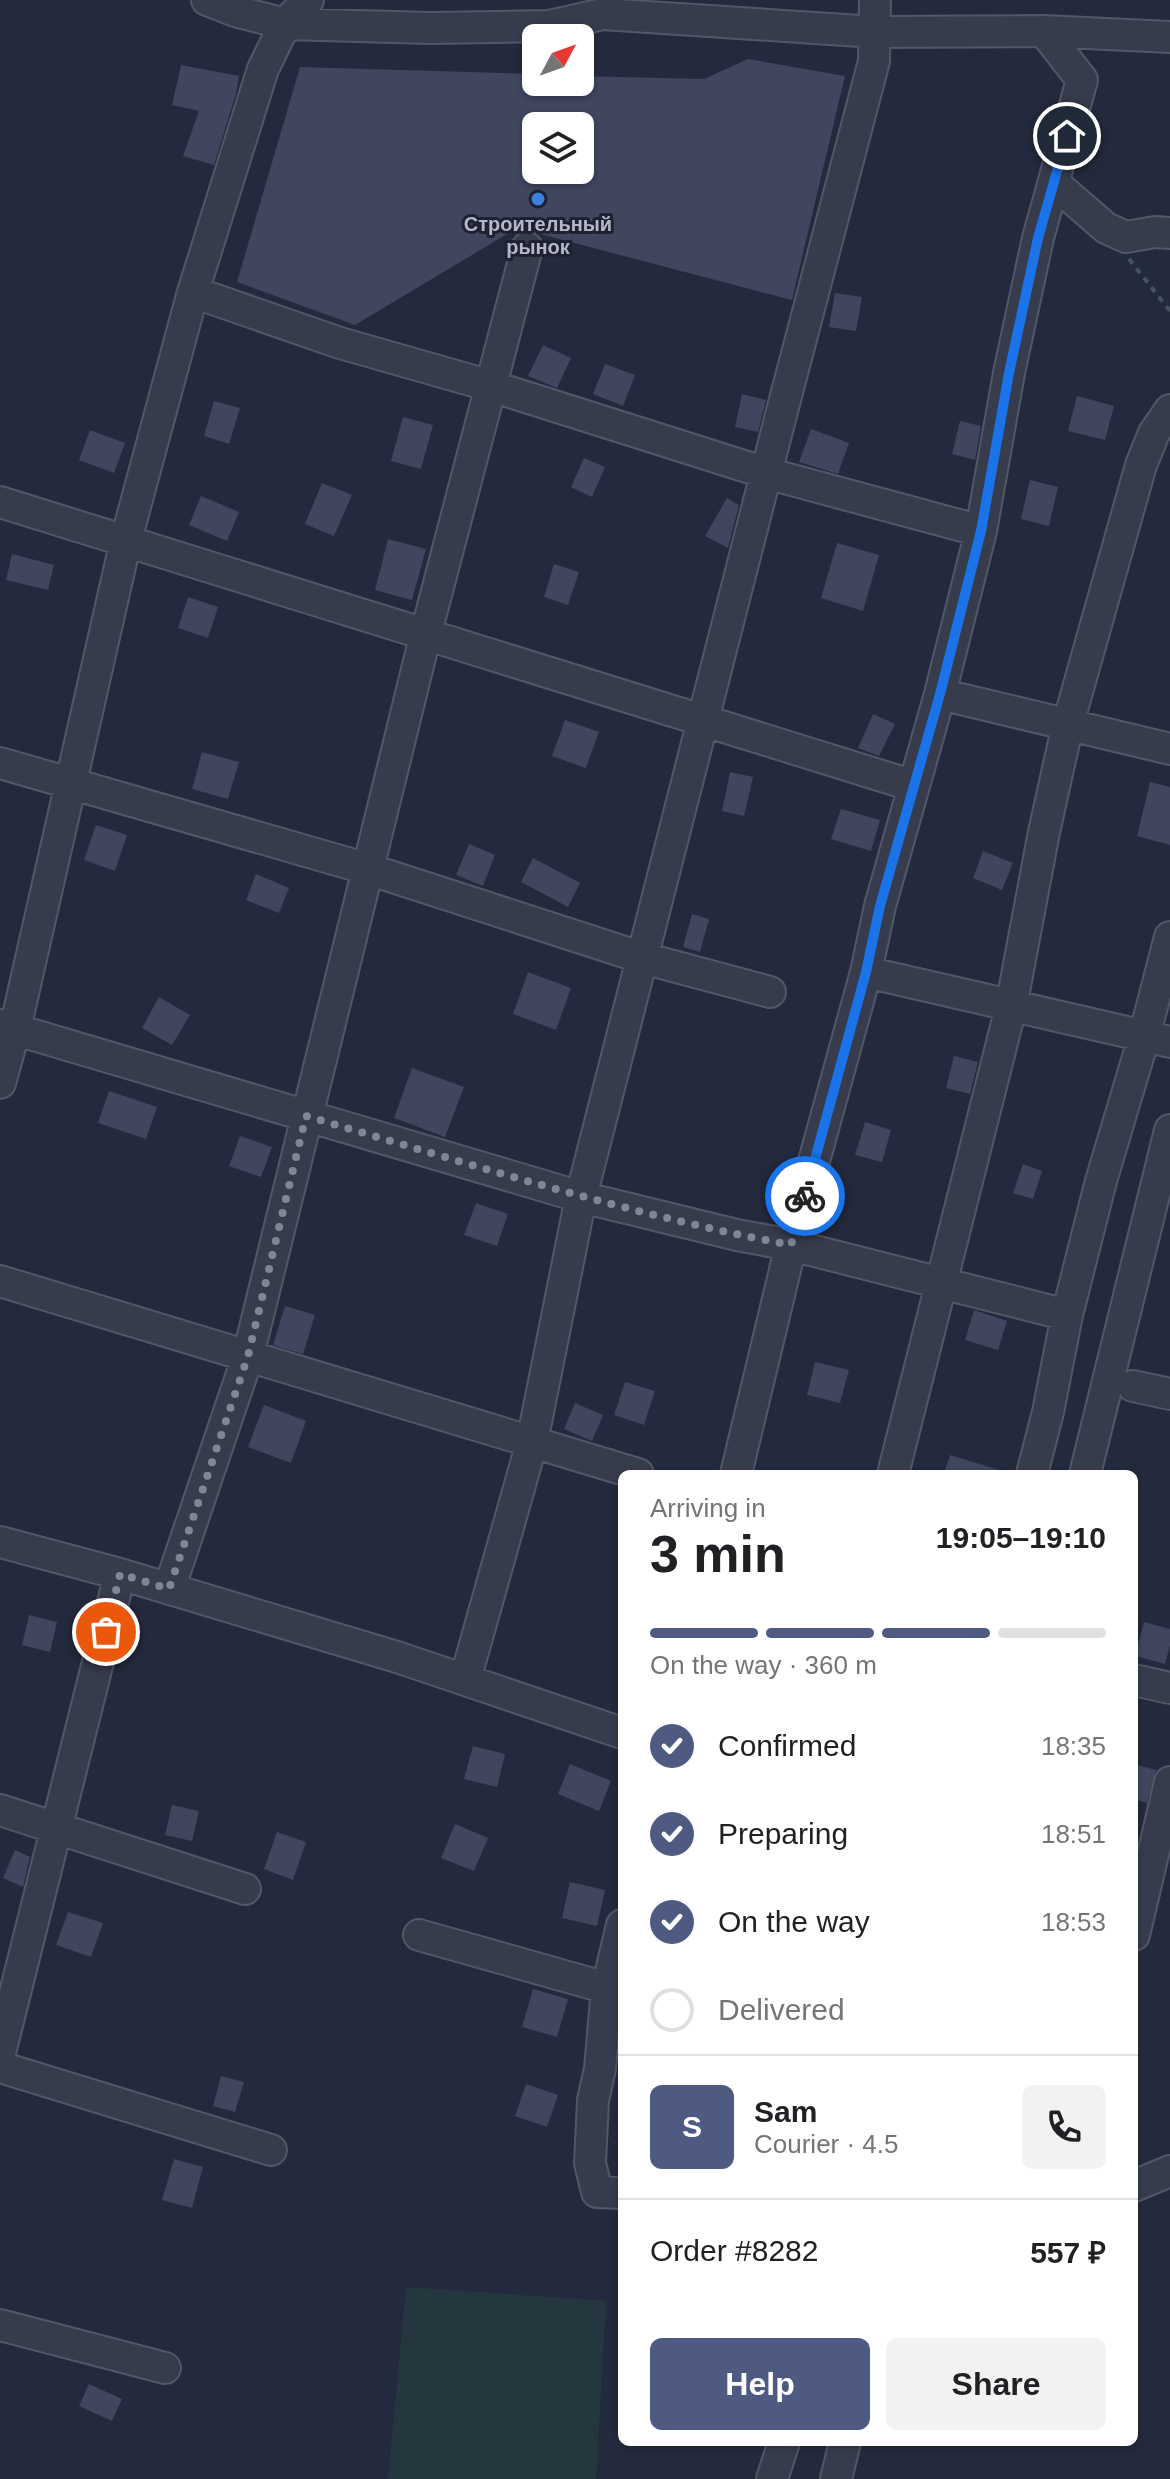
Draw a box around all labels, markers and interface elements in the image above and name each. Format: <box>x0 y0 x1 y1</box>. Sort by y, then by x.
north arrow <box>522 24 594 96</box>
map controls <box>522 24 594 184</box>
pin <box>1033 102 1101 170</box>
button: layers <box>522 112 594 184</box>
icon: home <box>1045 114 1089 158</box>
marker: Строительный рынок <box>529 190 547 208</box>
place label: Строительный рынок <box>464 213 612 258</box>
courier <box>765 1156 845 1236</box>
icon: bike <box>783 1174 827 1218</box>
text: Arriving in <box>650 1493 766 1523</box>
text: 19:05–19:10 <box>936 1521 1106 1554</box>
text: 3 min <box>650 1525 786 1583</box>
pin <box>72 1598 140 1666</box>
icon: bag <box>84 1610 128 1654</box>
text: On the way · 360 m <box>650 1650 877 1680</box>
icon: check <box>650 1724 694 1768</box>
text: Confirmed <box>718 1729 856 1762</box>
text: 18:35 <box>1041 1731 1106 1761</box>
icon: check <box>650 1812 694 1856</box>
text: Preparing <box>718 1817 848 1850</box>
text: 18:51 <box>1041 1819 1106 1849</box>
icon: check <box>650 1900 694 1944</box>
text: On the way <box>718 1905 870 1938</box>
text: 18:53 <box>1041 1907 1106 1937</box>
text: Delivered <box>718 1993 845 2026</box>
button: phone <box>1022 2085 1106 2169</box>
text: Sam <box>754 2095 817 2128</box>
text: S <box>682 2110 702 2143</box>
text: Courier · 4.5 <box>754 2129 899 2159</box>
text: Order #8282 <box>650 2234 818 2267</box>
text: 557 ₽ <box>1030 2236 1106 2269</box>
button: Help <box>650 2338 870 2430</box>
button: Share <box>886 2338 1106 2430</box>

